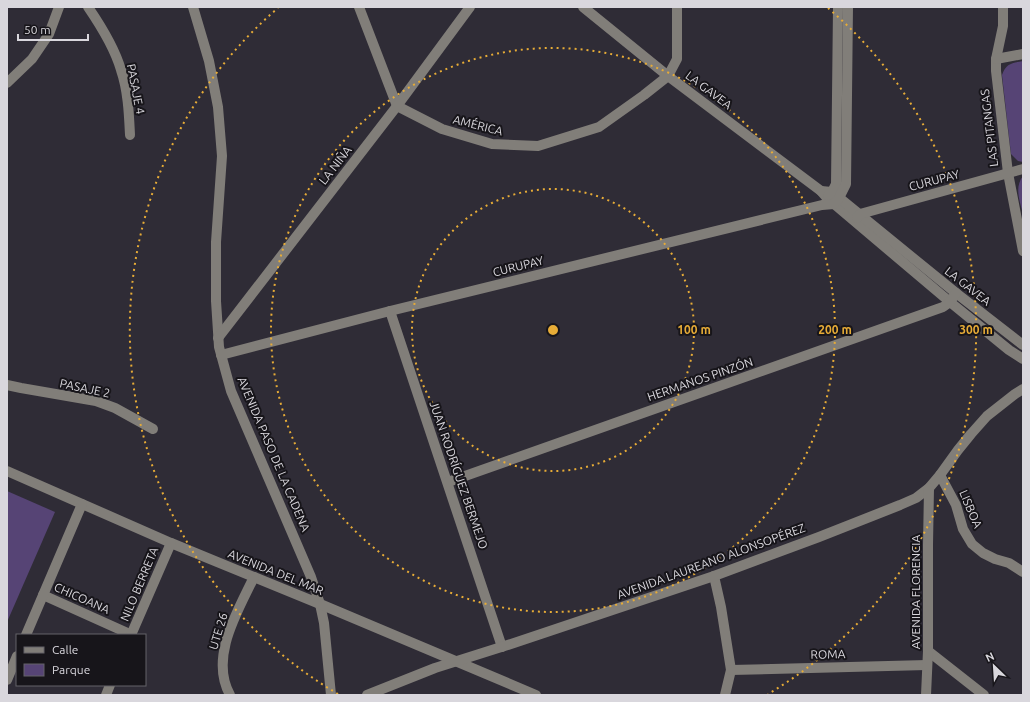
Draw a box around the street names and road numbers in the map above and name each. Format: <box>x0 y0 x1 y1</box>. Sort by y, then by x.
street label: PASAJE 4 <box>125 63 147 116</box>
street label: LA GAVEA <box>683 68 735 112</box>
street label: LAS PITANGAS <box>978 88 1000 168</box>
street label: AMÉRICA <box>452 113 504 138</box>
street label: LA NIÑA <box>316 143 354 187</box>
street label: CURUPAY <box>907 167 961 193</box>
street label: CURUPAY <box>491 253 545 279</box>
street label: LA GAVEA <box>943 264 994 308</box>
street label: HERMANOS PINZÓN <box>645 355 755 403</box>
street label: AVENIDA PASO DE LA CADENA <box>235 375 313 534</box>
street label: PASAJE 2 <box>59 376 111 400</box>
street label: JUAN RODRÍGUEZ BERMEJO <box>427 399 491 551</box>
street label: LISBOA <box>957 488 985 530</box>
street label: AVENIDA LAUREANO ALONSOPÉREZ <box>615 521 807 601</box>
street label: AVENIDA FLORENCIA <box>909 535 922 649</box>
street label: NILO BERRETA <box>118 545 161 623</box>
street label: AVENIDA DEL MAR <box>226 547 326 597</box>
street label: CHICOANA <box>52 580 112 616</box>
street label: UTE 26 <box>206 611 230 651</box>
street label: ROMA <box>810 647 846 661</box>

